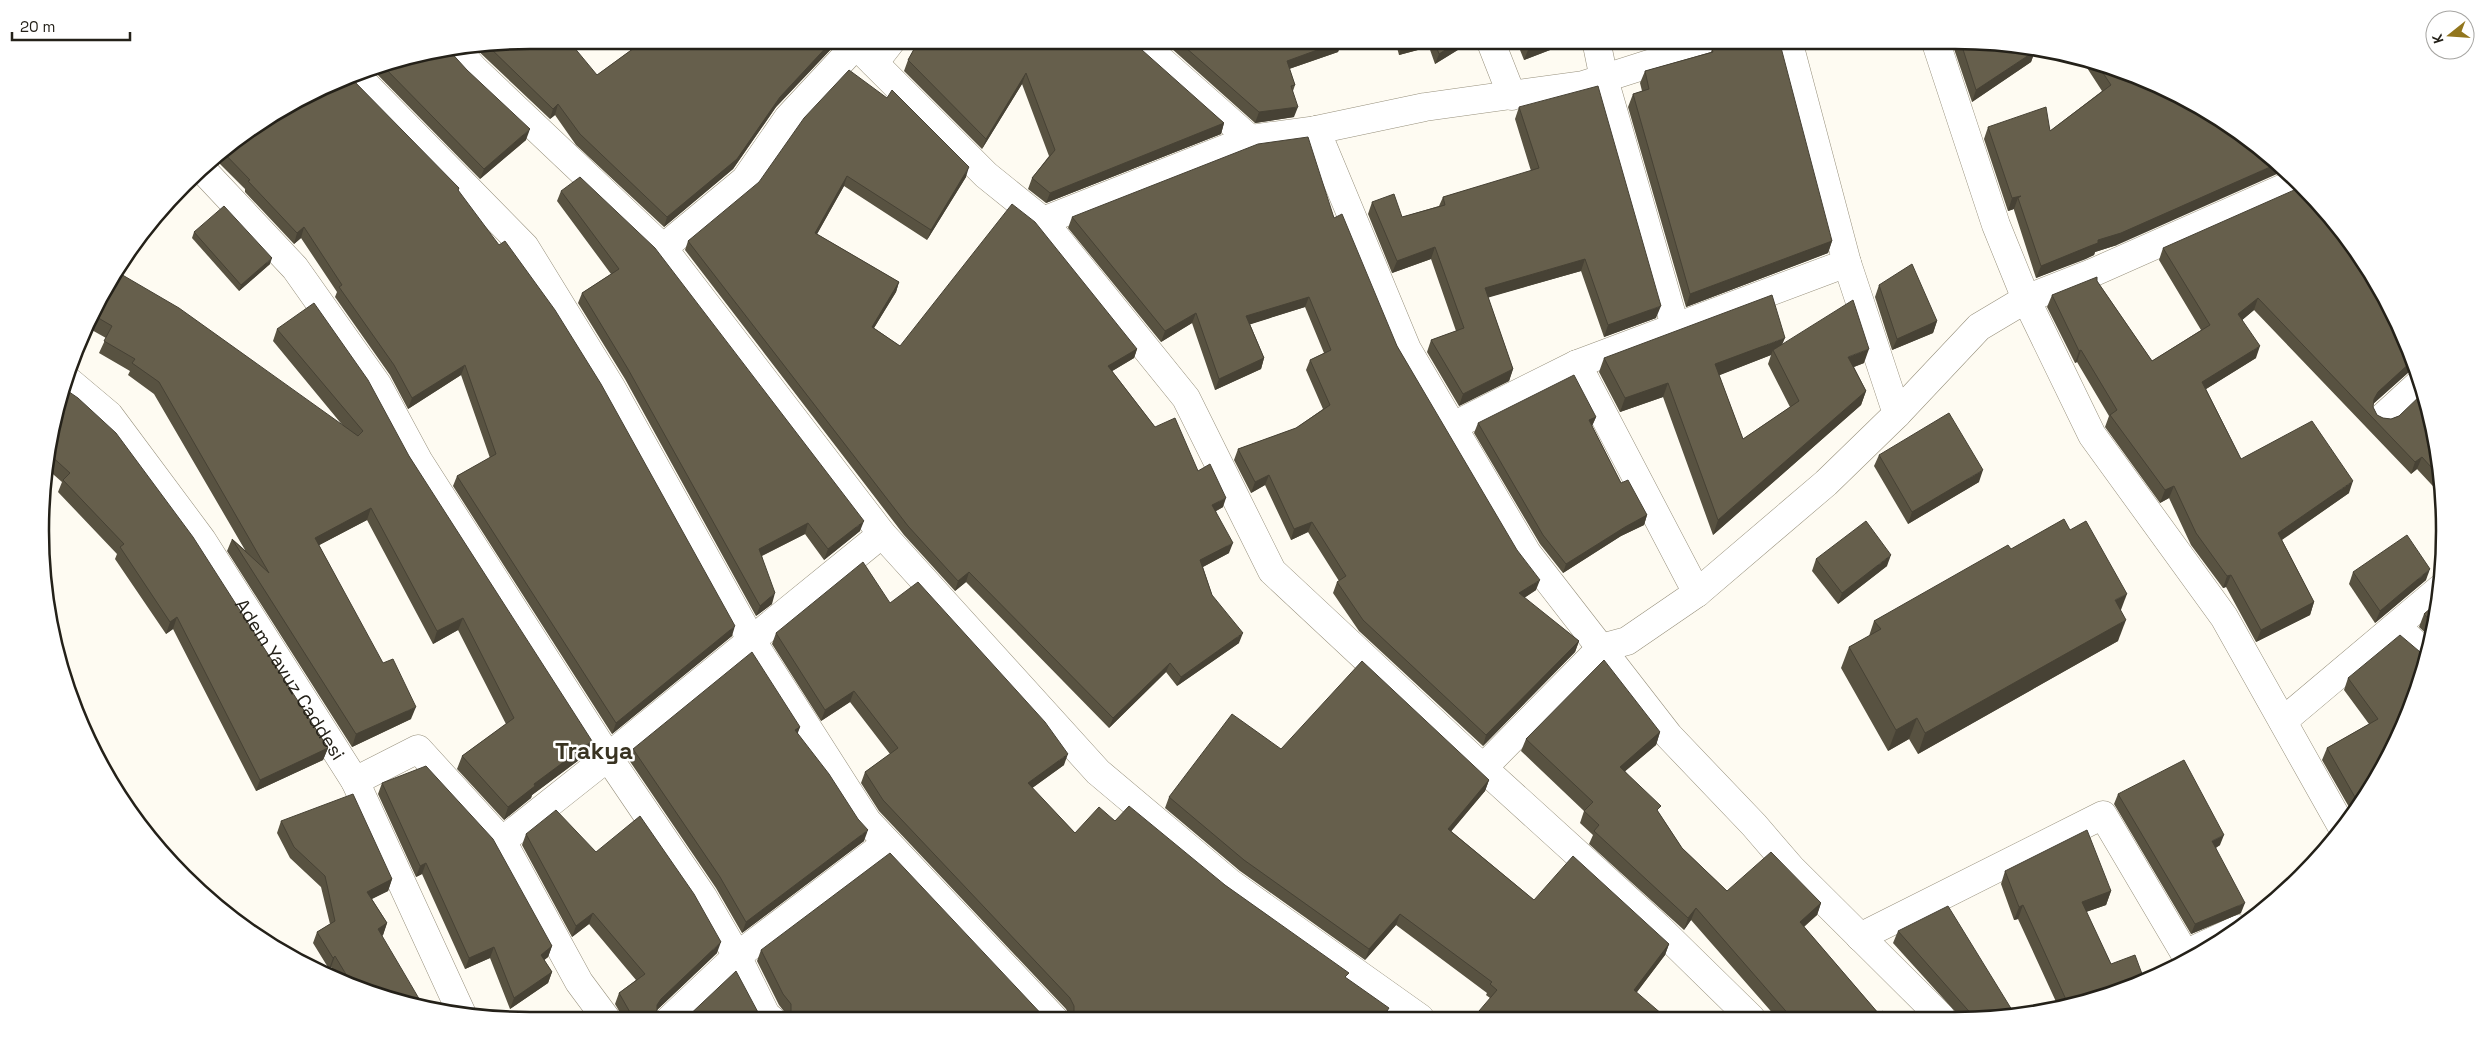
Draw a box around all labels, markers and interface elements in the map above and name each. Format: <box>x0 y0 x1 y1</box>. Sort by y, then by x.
scale bar <box>12 10 130 42</box>
north arrow <box>2425 10 2475 60</box>
text: 20 m <box>20 17 55 36</box>
text: K <box>2428 32 2447 46</box>
street label: Adem Yavuz Caddesi <box>230 593 351 765</box>
district label: Trakya <box>555 735 633 766</box>

